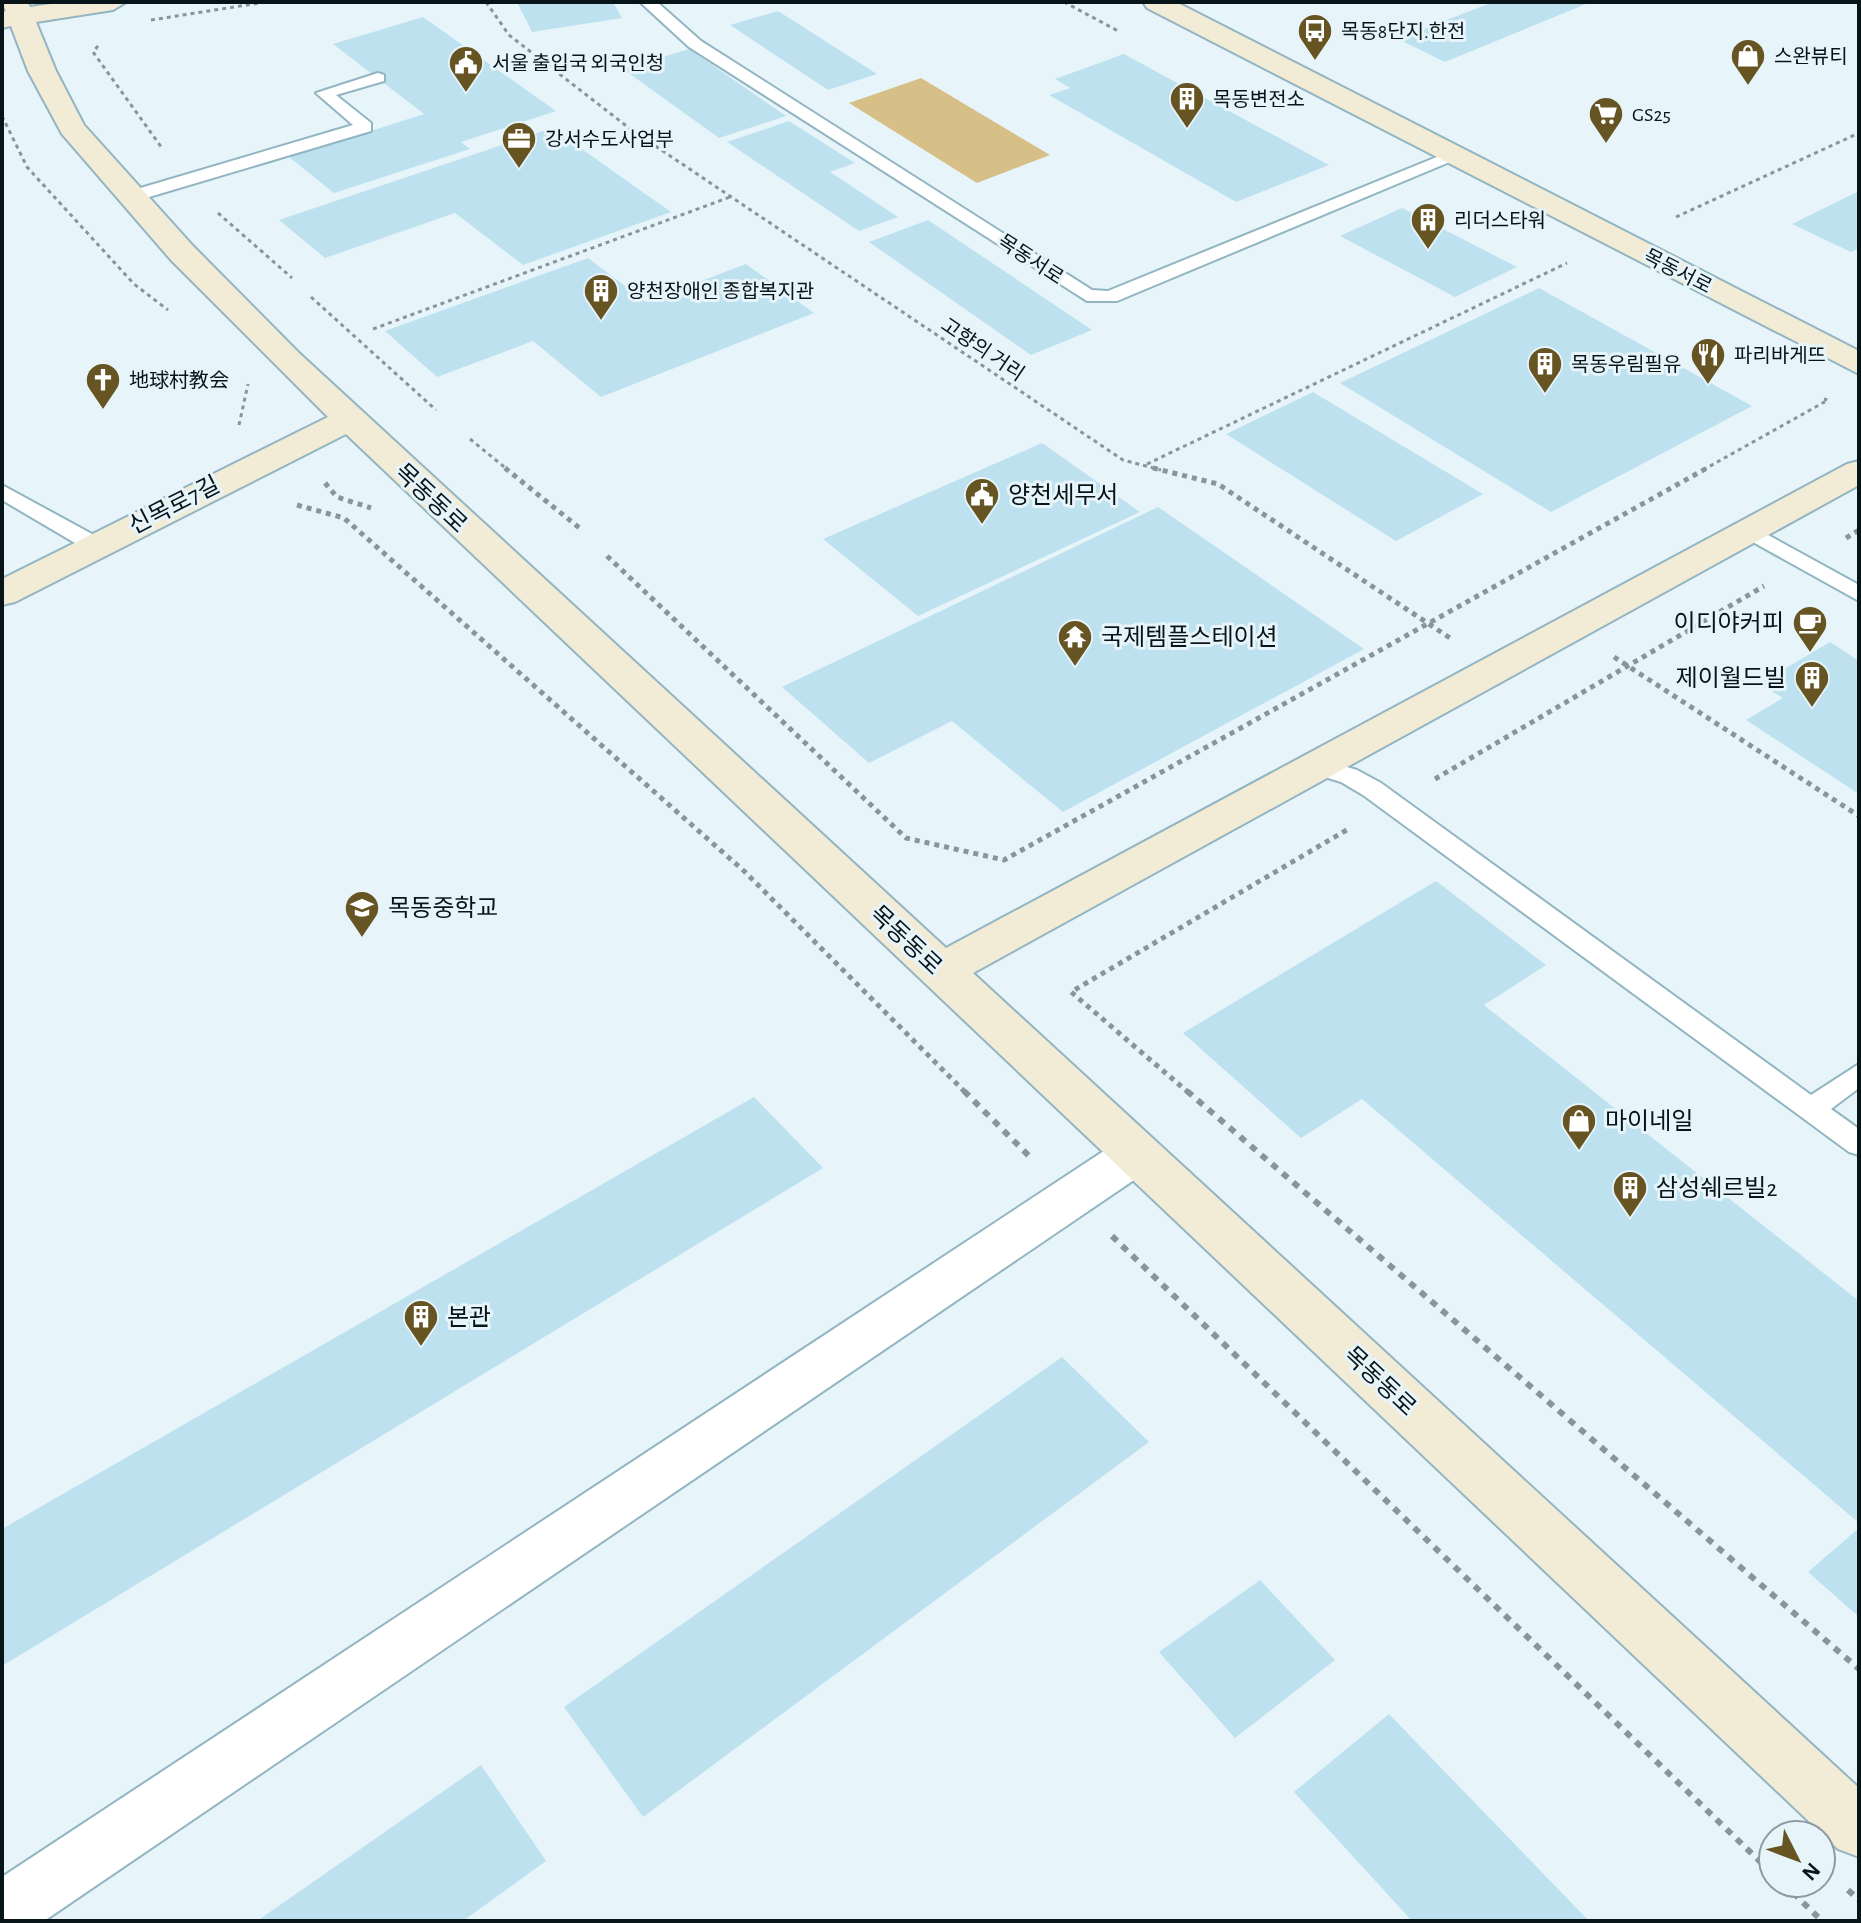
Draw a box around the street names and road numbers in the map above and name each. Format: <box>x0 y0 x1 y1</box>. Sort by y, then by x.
street label: 목동서로 <box>994 231 1067 288</box>
street label: 목동서로 <box>1640 245 1715 298</box>
street label: 고향의 거리 <box>937 314 1028 385</box>
street label: 목동동로 <box>390 460 471 538</box>
street label: 신목로7길 <box>125 472 224 539</box>
street label: 목동동로 <box>865 902 946 980</box>
street label: 목동동로 <box>1339 1343 1420 1421</box>

